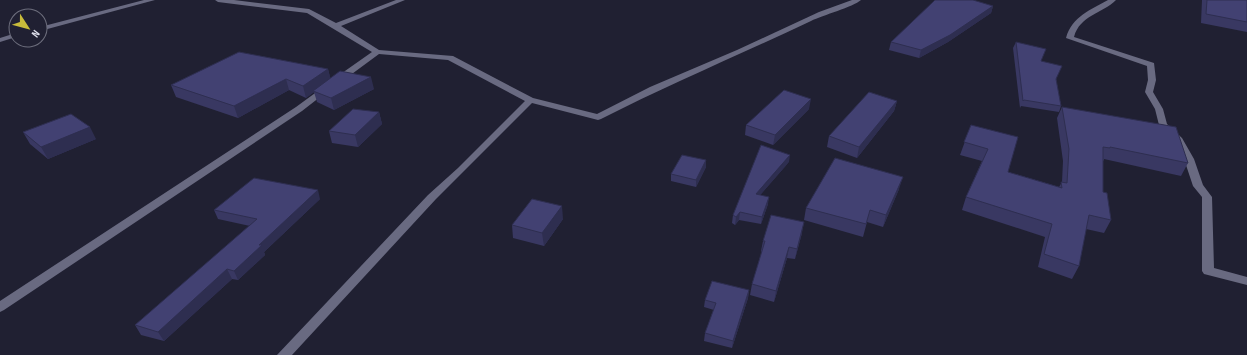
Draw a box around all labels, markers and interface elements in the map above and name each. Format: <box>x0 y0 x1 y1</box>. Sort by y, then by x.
north arrow <box>8 8 48 48</box>
text: N <box>29 27 43 40</box>

